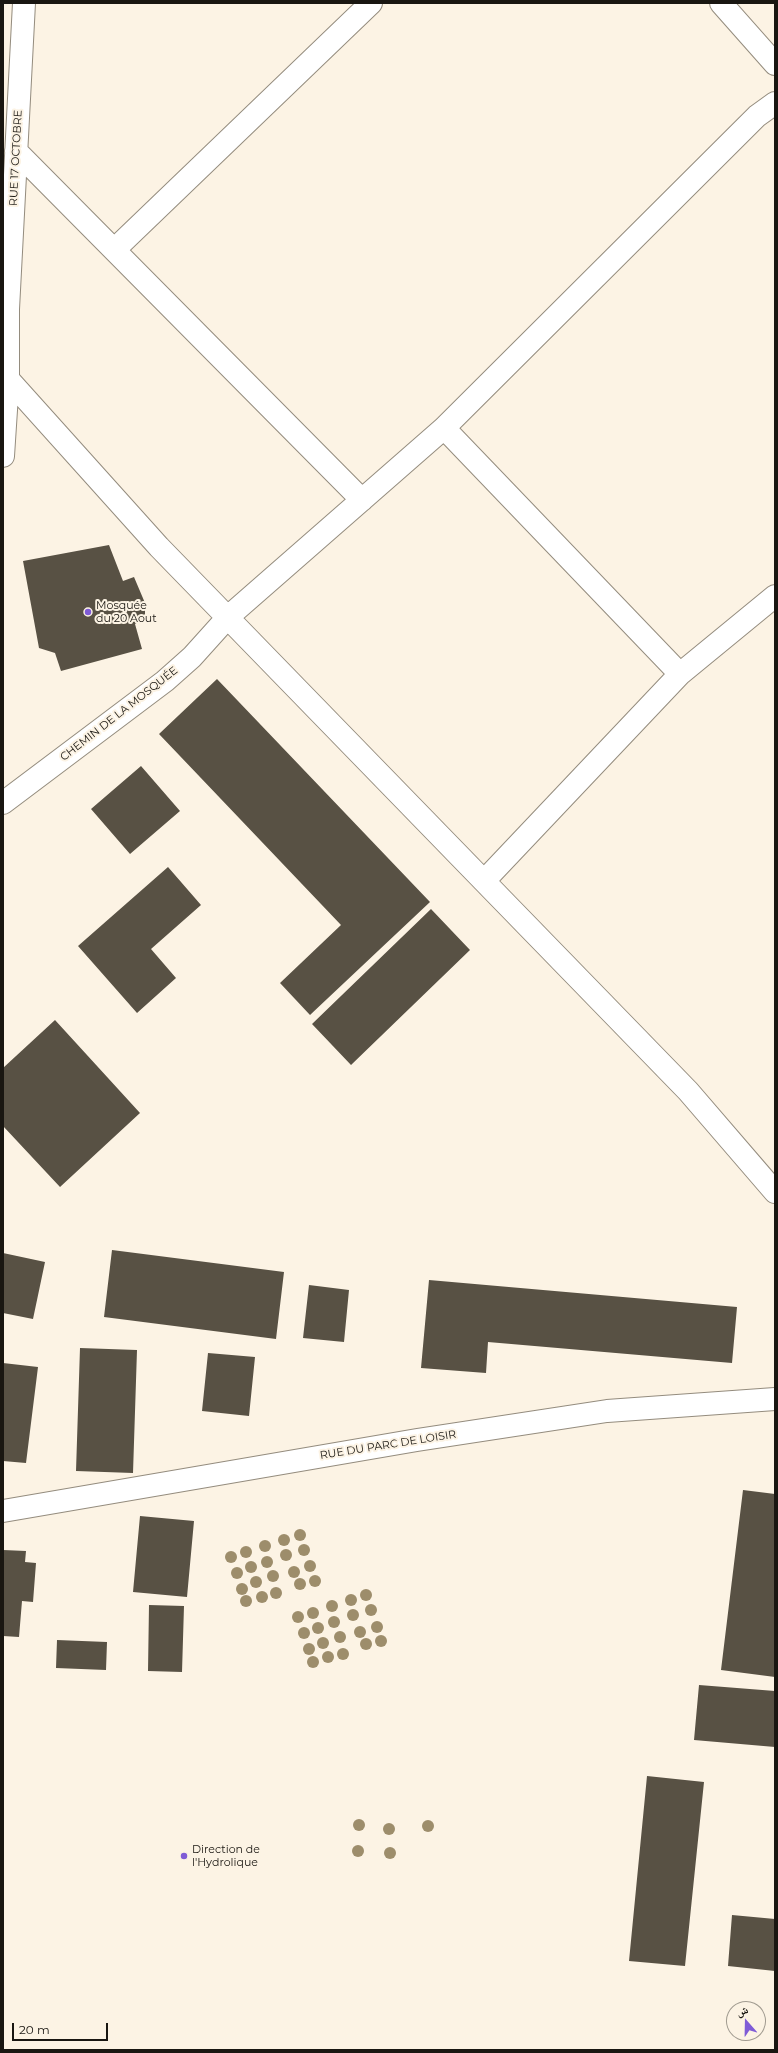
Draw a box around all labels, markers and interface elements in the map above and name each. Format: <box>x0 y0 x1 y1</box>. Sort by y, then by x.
street label: RUE 17 OCTOBRE <box>7 110 25 206</box>
place label: Mosquée du 20 Aout <box>96 599 157 625</box>
marker: Mosquée du 20 Aout <box>83 607 93 617</box>
street label: CHEMIN DE LA MOSQUÉE <box>58 664 180 764</box>
street label: RUE DU PARC DE LOISIR <box>319 1428 457 1462</box>
place label: Direction de l'Hydrolique <box>192 1843 260 1869</box>
marker: Direction de l'Hydrolique <box>179 1851 189 1861</box>
north arrow <box>726 2001 766 2041</box>
text: ش <box>734 2002 750 2019</box>
scale bar <box>14 2015 110 2041</box>
text: 20 m <box>19 2022 50 2037</box>

